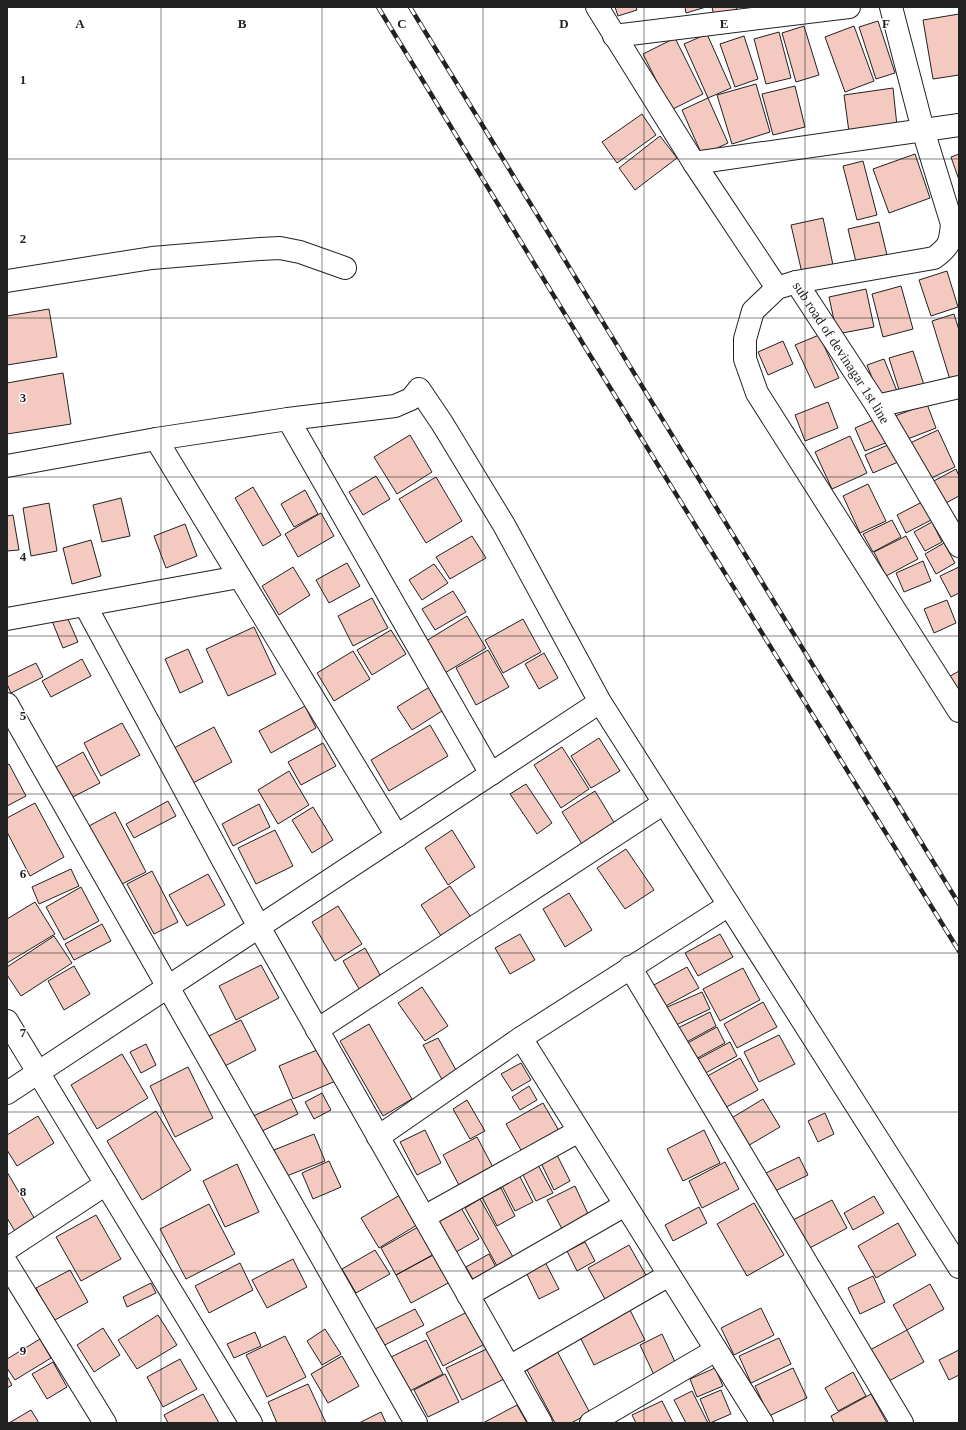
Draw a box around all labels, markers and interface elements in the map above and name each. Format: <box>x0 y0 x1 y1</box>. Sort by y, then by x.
text: A <box>75 16 85 31</box>
text: B <box>238 16 247 31</box>
text: C <box>397 16 407 31</box>
text: D <box>559 16 569 31</box>
text: E <box>720 16 728 31</box>
text: F <box>882 16 890 31</box>
text: 1 <box>20 72 26 87</box>
text: 2 <box>20 231 26 246</box>
street label: sub road of devinagar 1st line <box>790 279 893 426</box>
text: 3 <box>20 390 27 405</box>
text: 4 <box>20 549 27 564</box>
text: 5 <box>20 708 27 723</box>
text: 6 <box>20 866 27 881</box>
text: 7 <box>20 1025 27 1040</box>
text: 8 <box>20 1184 27 1199</box>
text: 9 <box>20 1343 27 1358</box>

